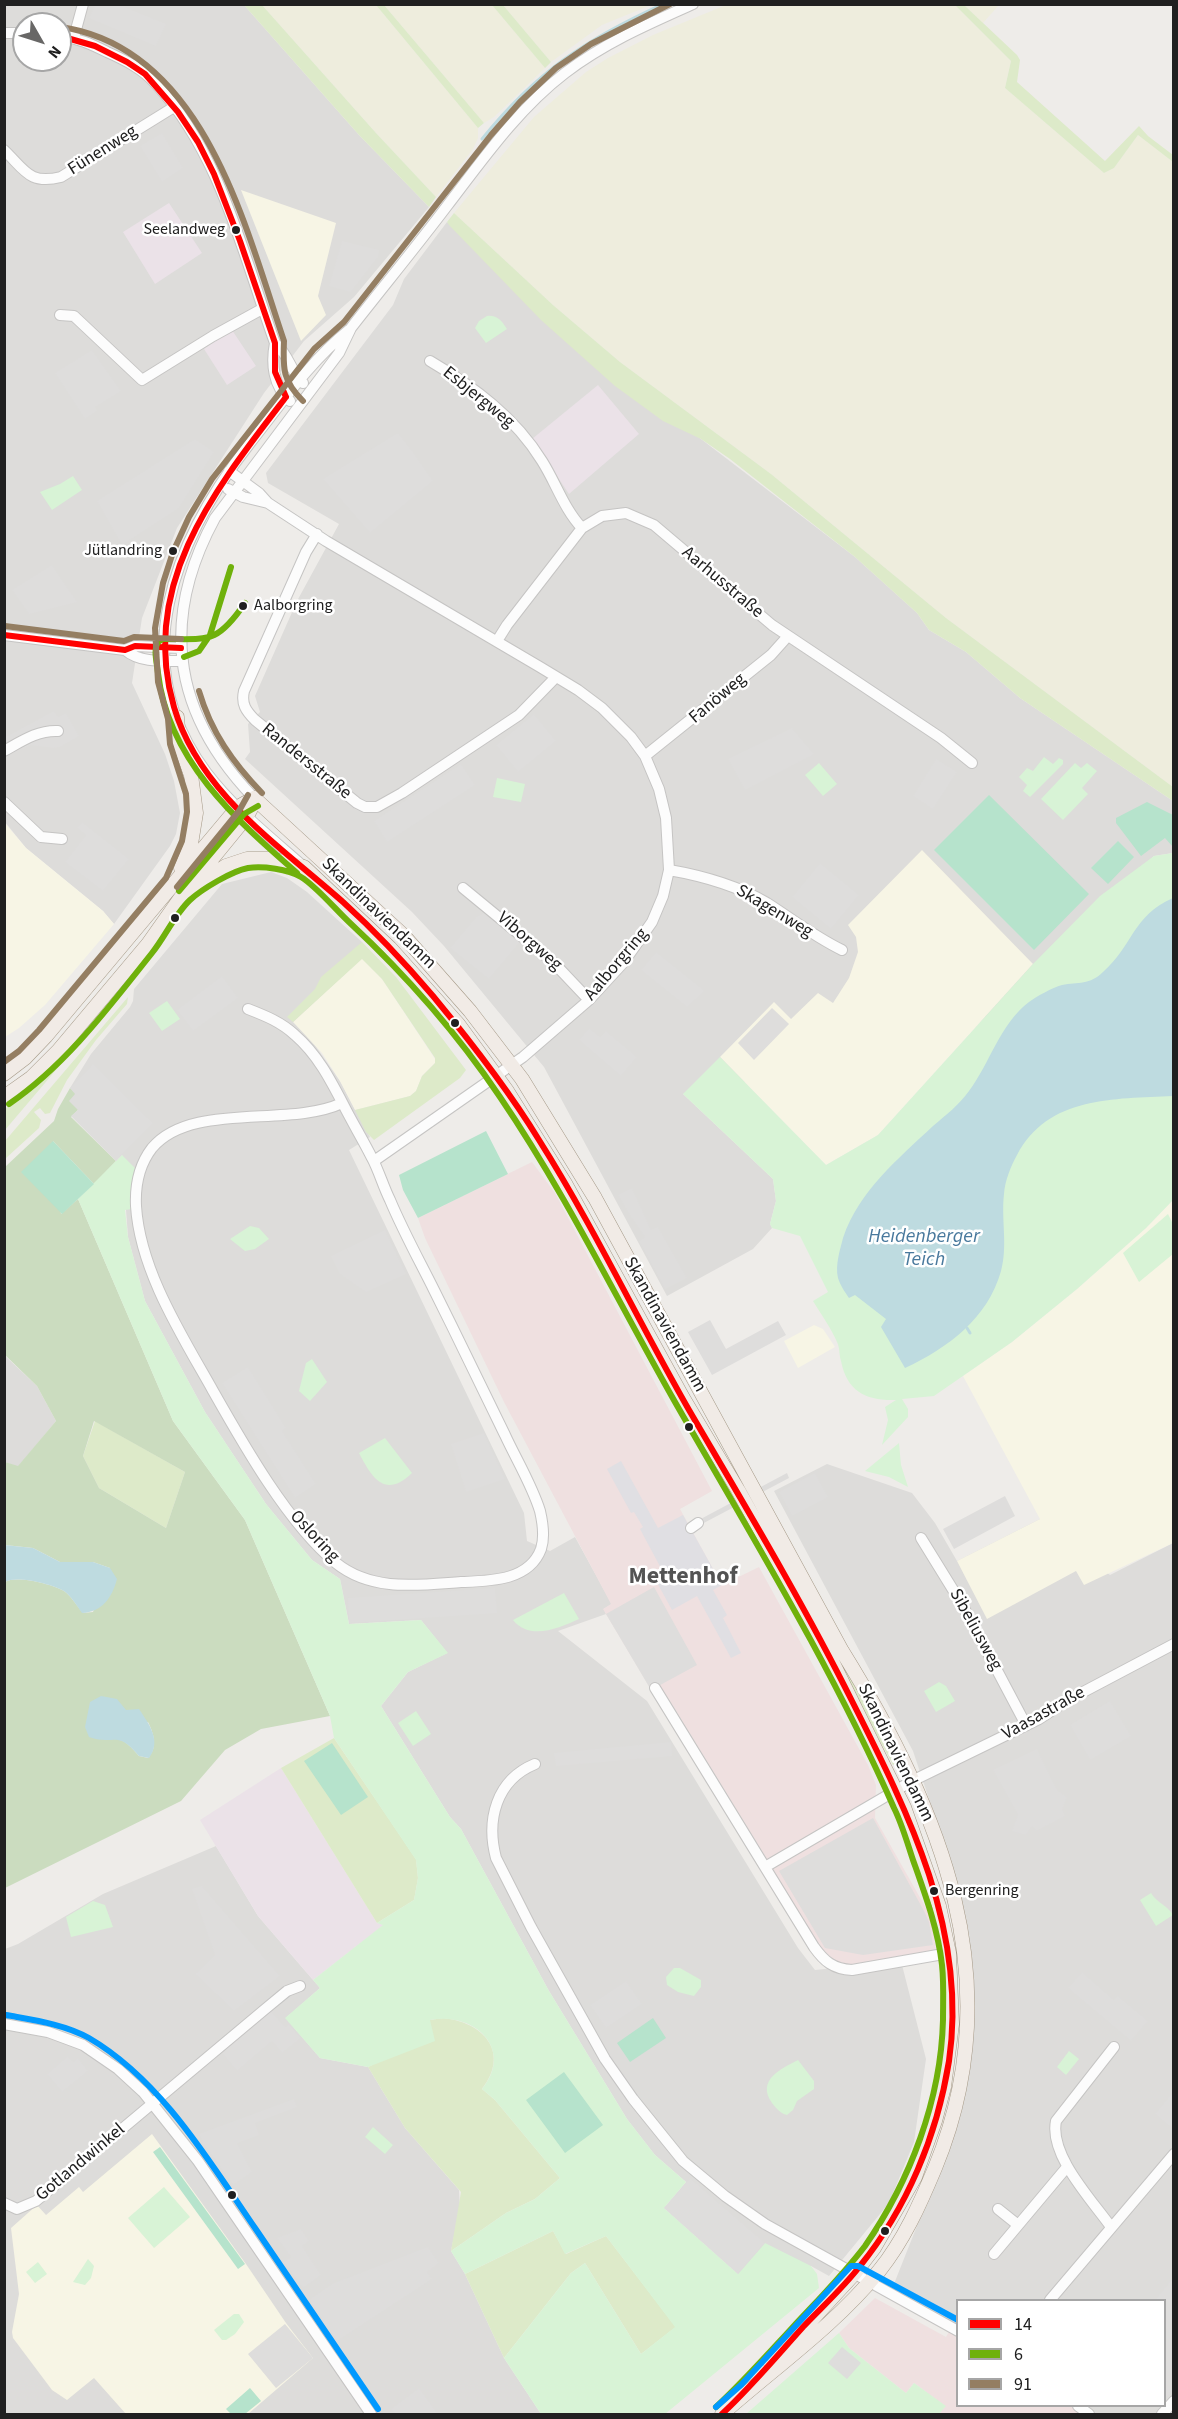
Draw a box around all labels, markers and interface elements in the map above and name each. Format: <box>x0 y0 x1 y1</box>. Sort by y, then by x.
north arrow <box>12 12 72 72</box>
text: N <box>43 41 66 63</box>
street label: Fünenweg <box>64 121 142 181</box>
place label: Seelandweg <box>144 220 225 240</box>
marker: Seelandweg <box>230 224 242 236</box>
street label: Esbjergweg <box>438 363 518 433</box>
place label: Jütlandring <box>84 541 162 561</box>
street label: Aarhusstraße <box>677 543 767 623</box>
marker: Jütlandring <box>167 545 179 557</box>
place label: Aalborgring <box>254 596 332 616</box>
marker: Aalborgring <box>237 600 249 612</box>
street label: Fanöweg <box>685 669 751 729</box>
street label: Randersstraße <box>257 719 355 805</box>
street label: Skandinaviendamm <box>316 854 440 974</box>
street label: Skagenweg <box>732 881 816 943</box>
street label: Viborgweg <box>492 908 566 976</box>
unlabelled marker <box>169 912 181 924</box>
street label: Aalborgring <box>580 924 654 1006</box>
unlabelled marker <box>449 1017 461 1029</box>
water label: Heidenberger Teich <box>868 1226 980 1273</box>
street label: Skandinaviendamm <box>618 1254 710 1396</box>
unlabelled marker <box>683 1421 695 1433</box>
street label: Osloring <box>284 1506 344 1568</box>
district label: Mettenhof <box>628 1564 738 1592</box>
street label: Sibeliusweg <box>944 1585 1006 1675</box>
street label: Skandinaviendamm <box>852 1680 938 1826</box>
street label: Vaasastraße <box>999 1682 1089 1746</box>
place label: Bergenring <box>945 1881 1019 1901</box>
marker: Bergenring <box>928 1885 940 1897</box>
street label: Gotlandwinkel <box>32 2120 130 2206</box>
unlabelled marker <box>226 2189 238 2201</box>
unlabelled marker <box>879 2225 891 2237</box>
legend <box>956 2299 1166 2407</box>
text: 14 <box>1014 2312 1032 2337</box>
text: 6 <box>1014 2342 1023 2367</box>
text: 91 <box>1014 2372 1032 2397</box>

